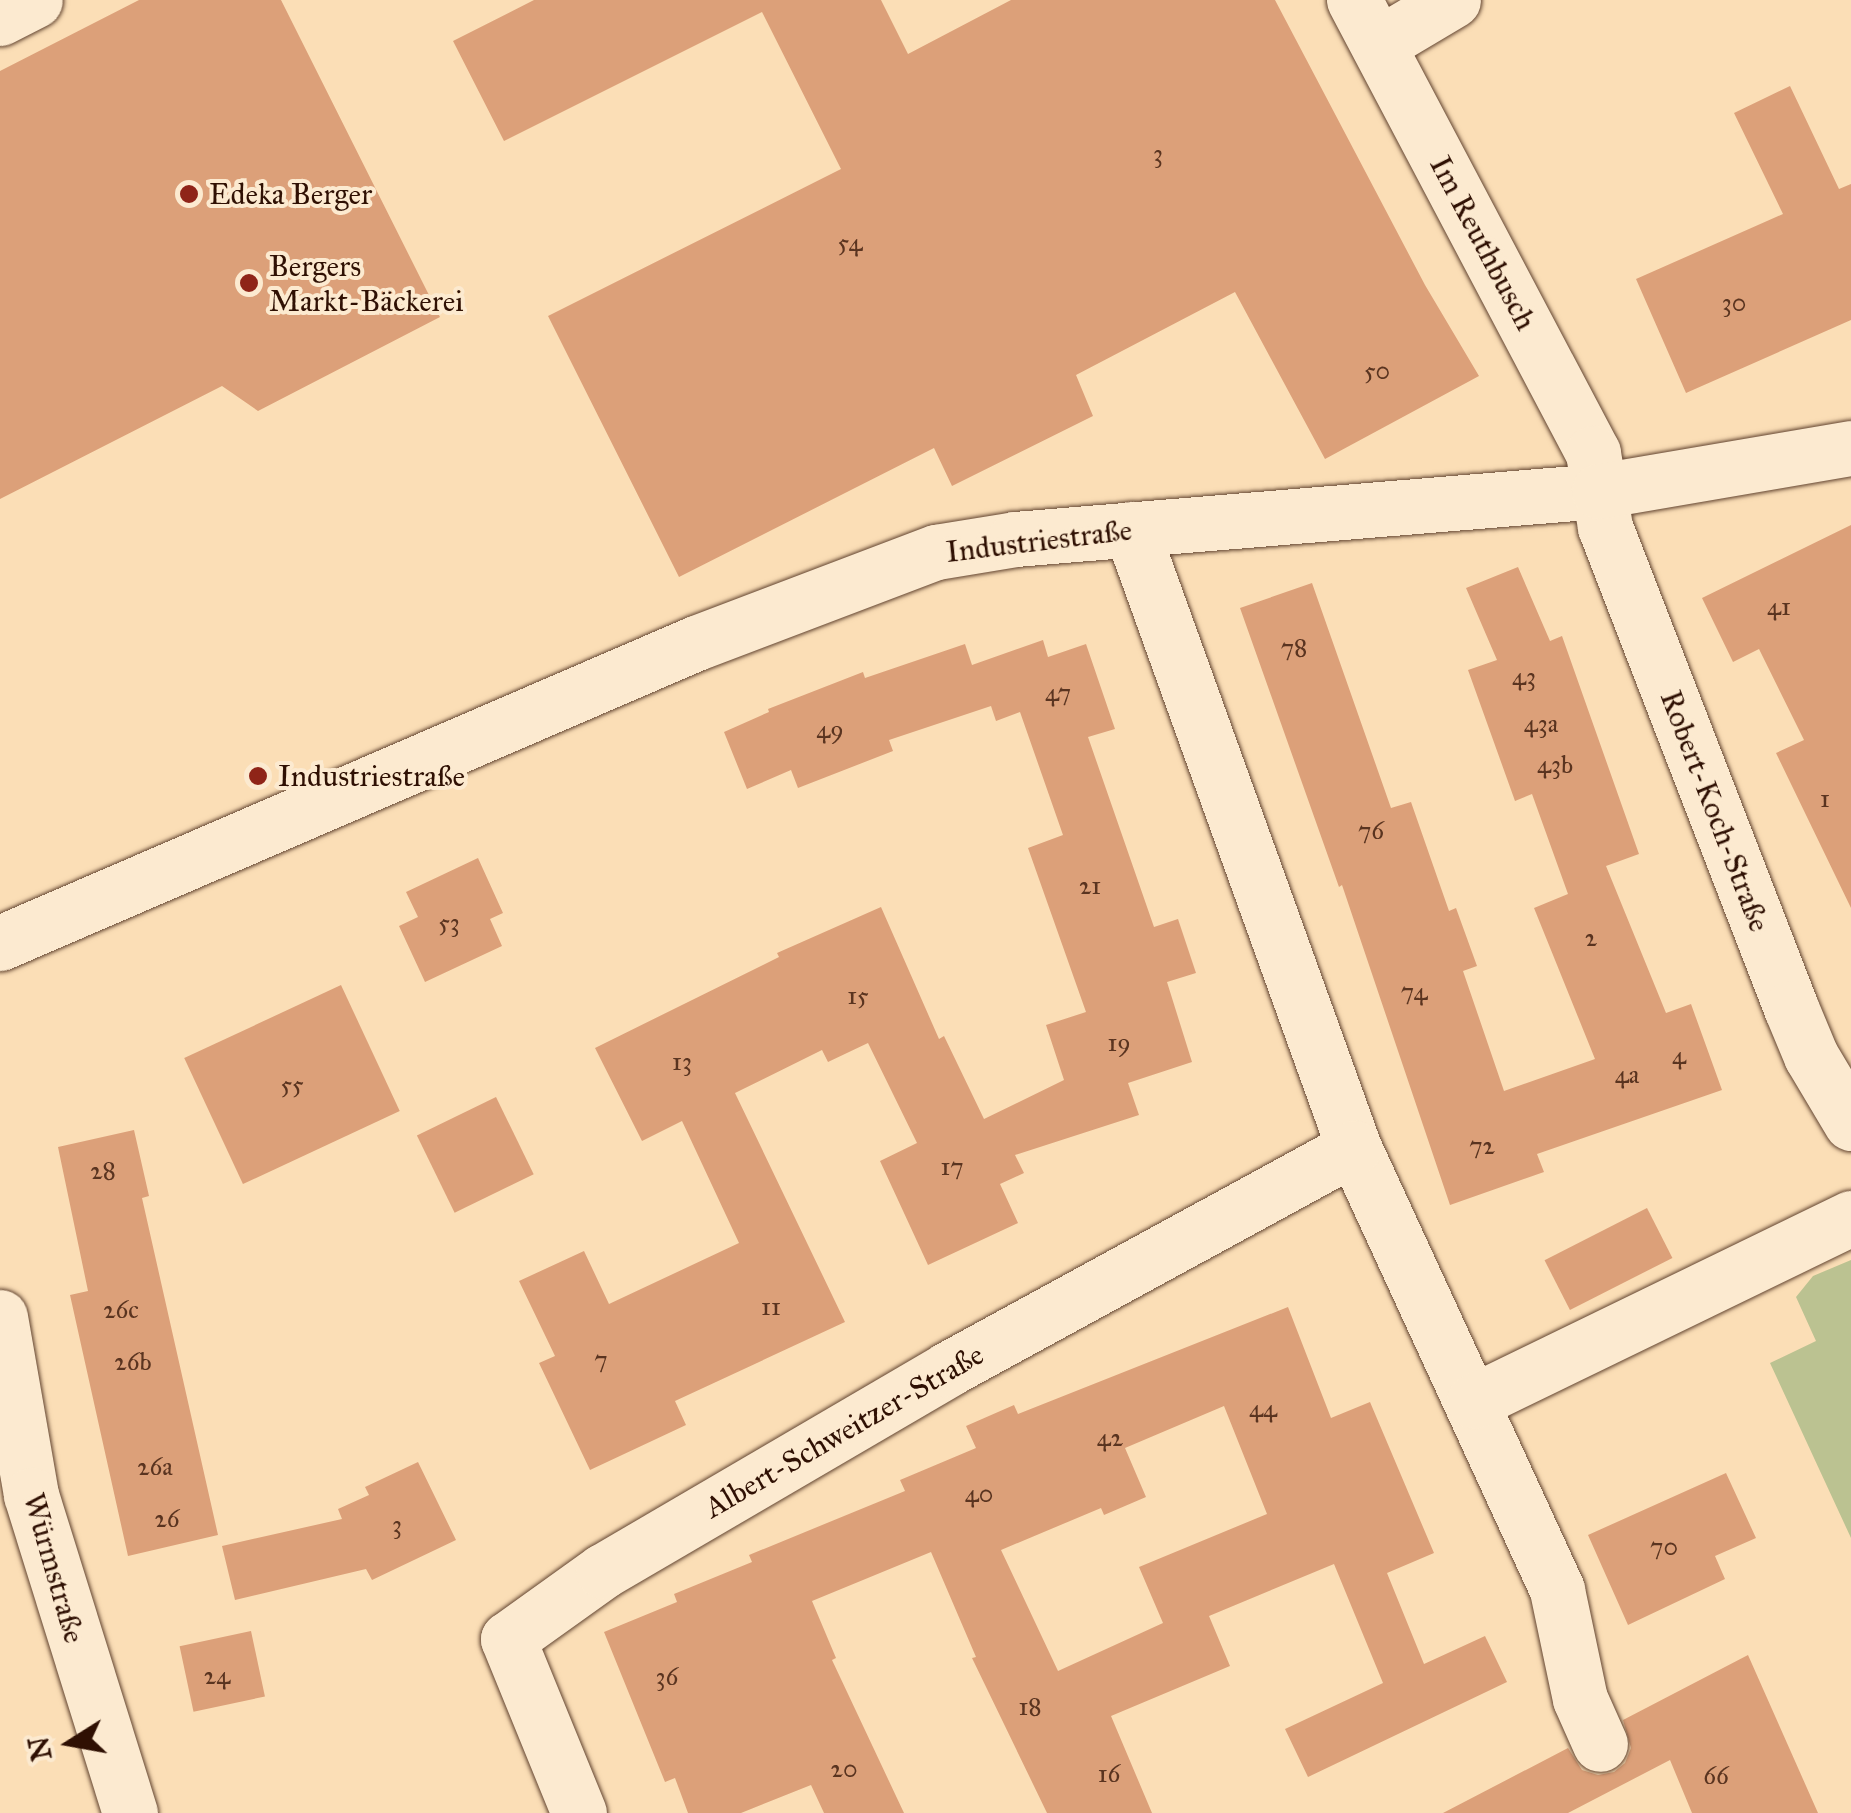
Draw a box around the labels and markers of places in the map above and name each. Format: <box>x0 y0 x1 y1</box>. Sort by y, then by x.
place label: Edeka Berger <box>209 176 372 212</box>
marker: Edeka Berger <box>178 183 200 205</box>
place label: Bergers Markt-Bäckerei <box>269 248 464 318</box>
marker: Bergers Markt-Bäckerei <box>238 272 260 294</box>
place label: Industriestraße <box>278 758 465 794</box>
marker: Industriestraße <box>247 765 269 787</box>

